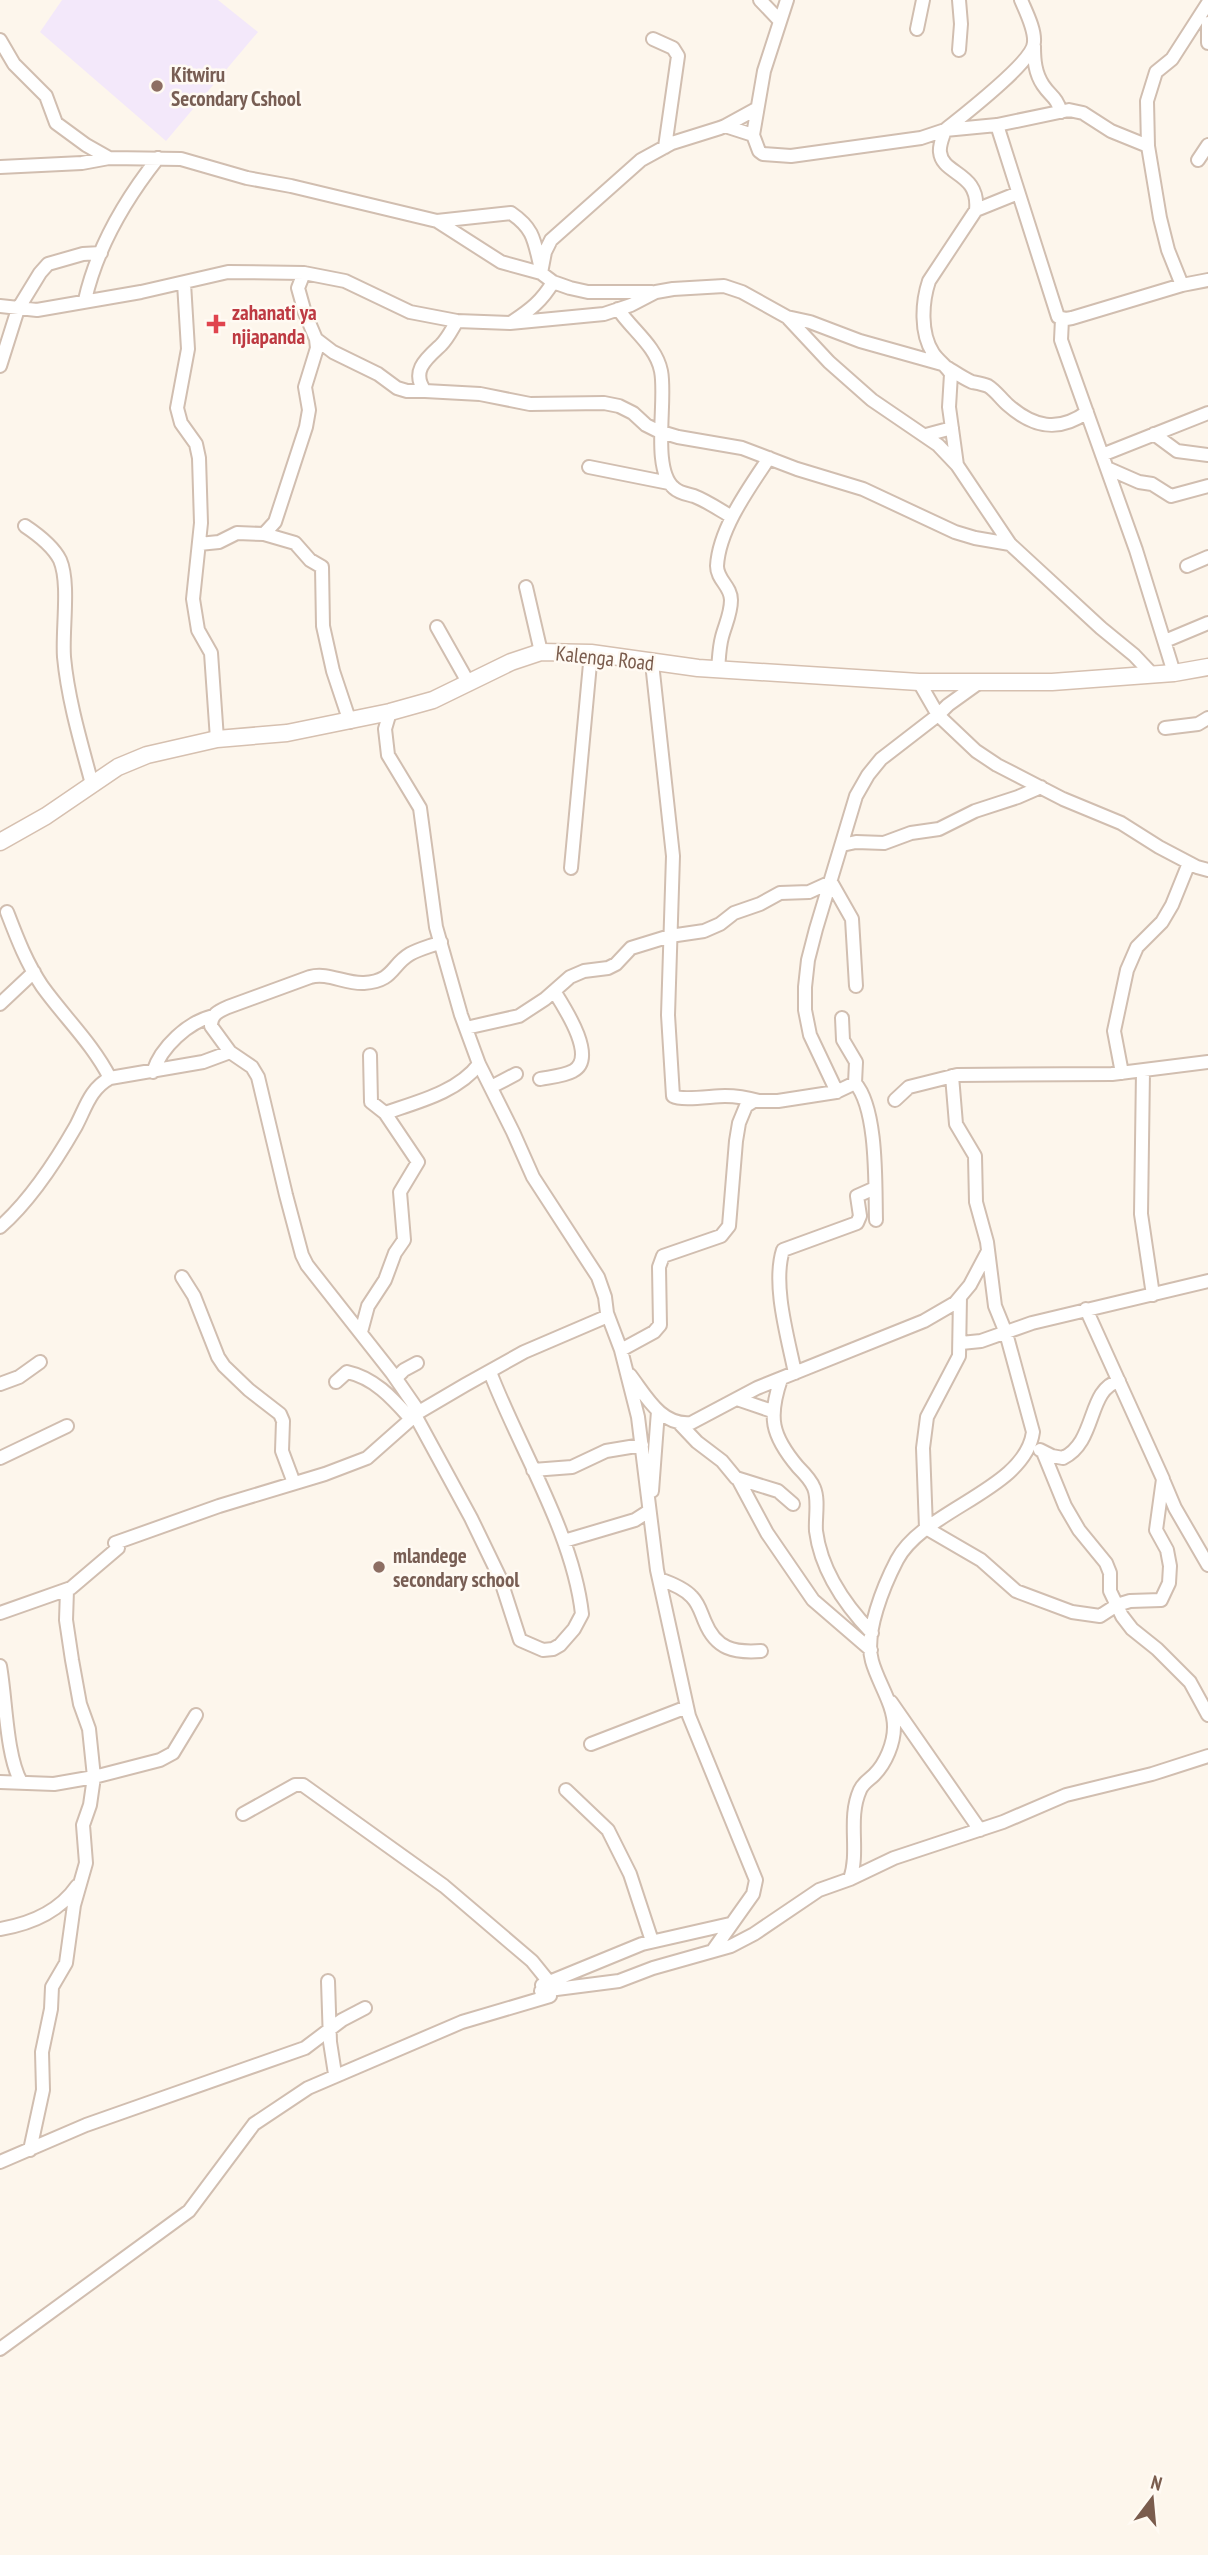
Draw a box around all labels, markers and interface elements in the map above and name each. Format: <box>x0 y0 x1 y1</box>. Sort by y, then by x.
place label: Kitwiru Secondary Cshool <box>171 61 302 112</box>
marker: Kitwiru Secondary Cshool <box>149 78 165 94</box>
place label: zahanati ya njiapanda <box>232 299 317 350</box>
marker: zahanati ya njiapanda <box>206 314 226 334</box>
street label: Kalenga Road <box>554 639 656 677</box>
place label: mlandege secondary school <box>393 1542 520 1593</box>
marker: mlandege secondary school <box>371 1559 387 1575</box>
north arrow <box>1117 2464 1187 2534</box>
text: N <box>1148 2470 1165 2496</box>

